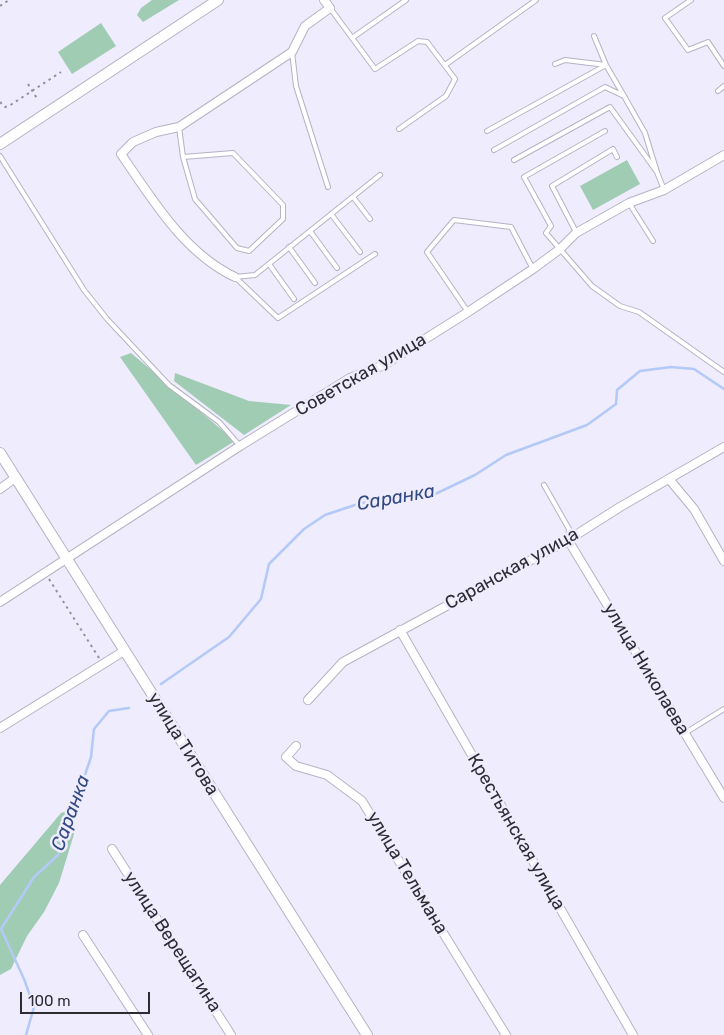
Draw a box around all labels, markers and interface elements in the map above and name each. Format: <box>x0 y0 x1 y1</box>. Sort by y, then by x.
street label: Советская улица <box>292 329 430 421</box>
water label: Саранка <box>355 480 437 516</box>
street label: Саранская улица <box>442 523 582 615</box>
street label: улица Николаева <box>598 599 694 739</box>
street label: улица Титова <box>143 689 223 799</box>
street label: Крестьянская улица <box>462 750 570 914</box>
water label: Саранка <box>47 772 95 854</box>
street label: улица Тельмана <box>362 808 452 938</box>
street label: улица Верещагина <box>118 868 226 1016</box>
scale bar <box>22 982 152 1014</box>
text: 100 m <box>28 992 70 1010</box>

